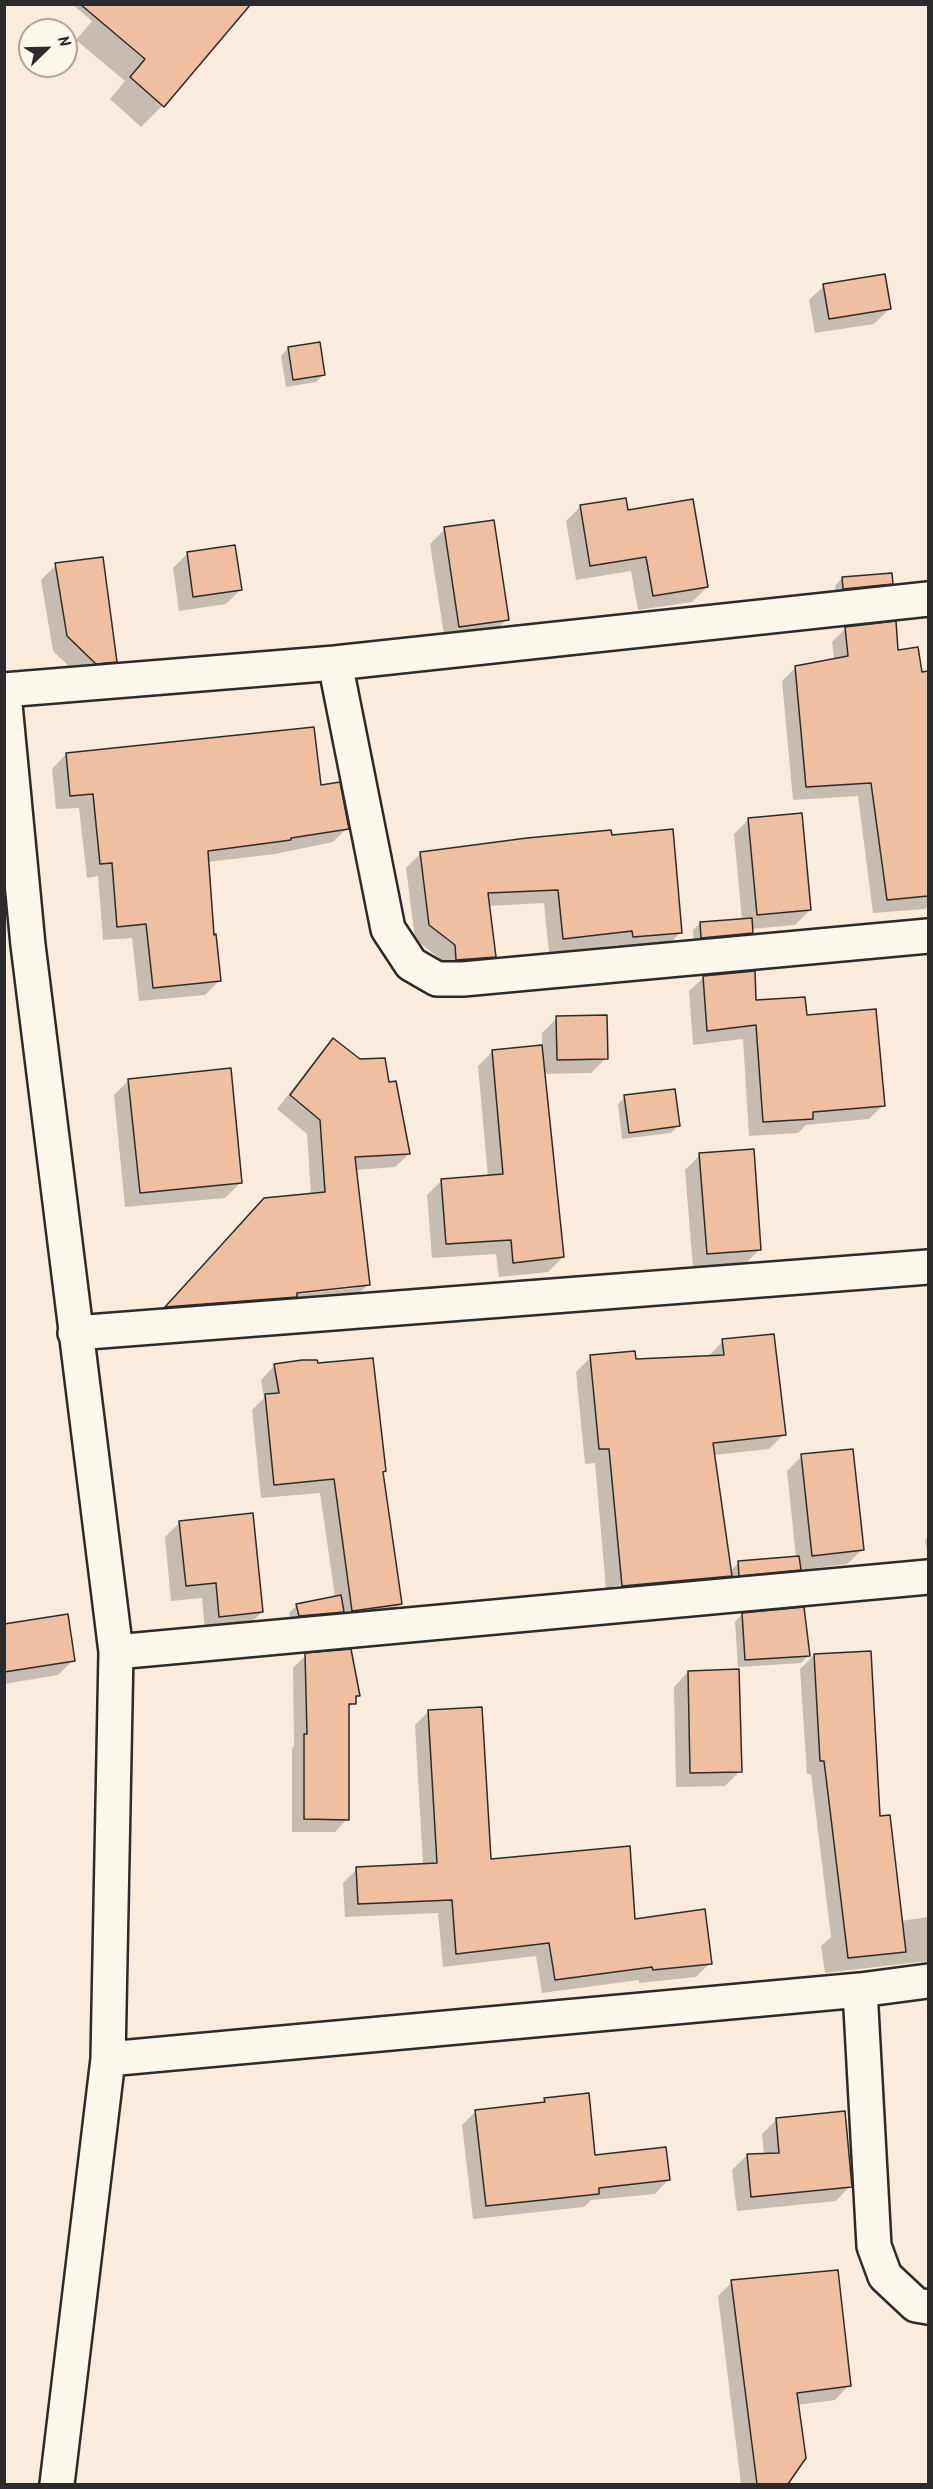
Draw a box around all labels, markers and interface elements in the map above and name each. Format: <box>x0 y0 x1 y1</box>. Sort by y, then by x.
north arrow <box>18 18 78 78</box>
text: N <box>50 32 77 51</box>

